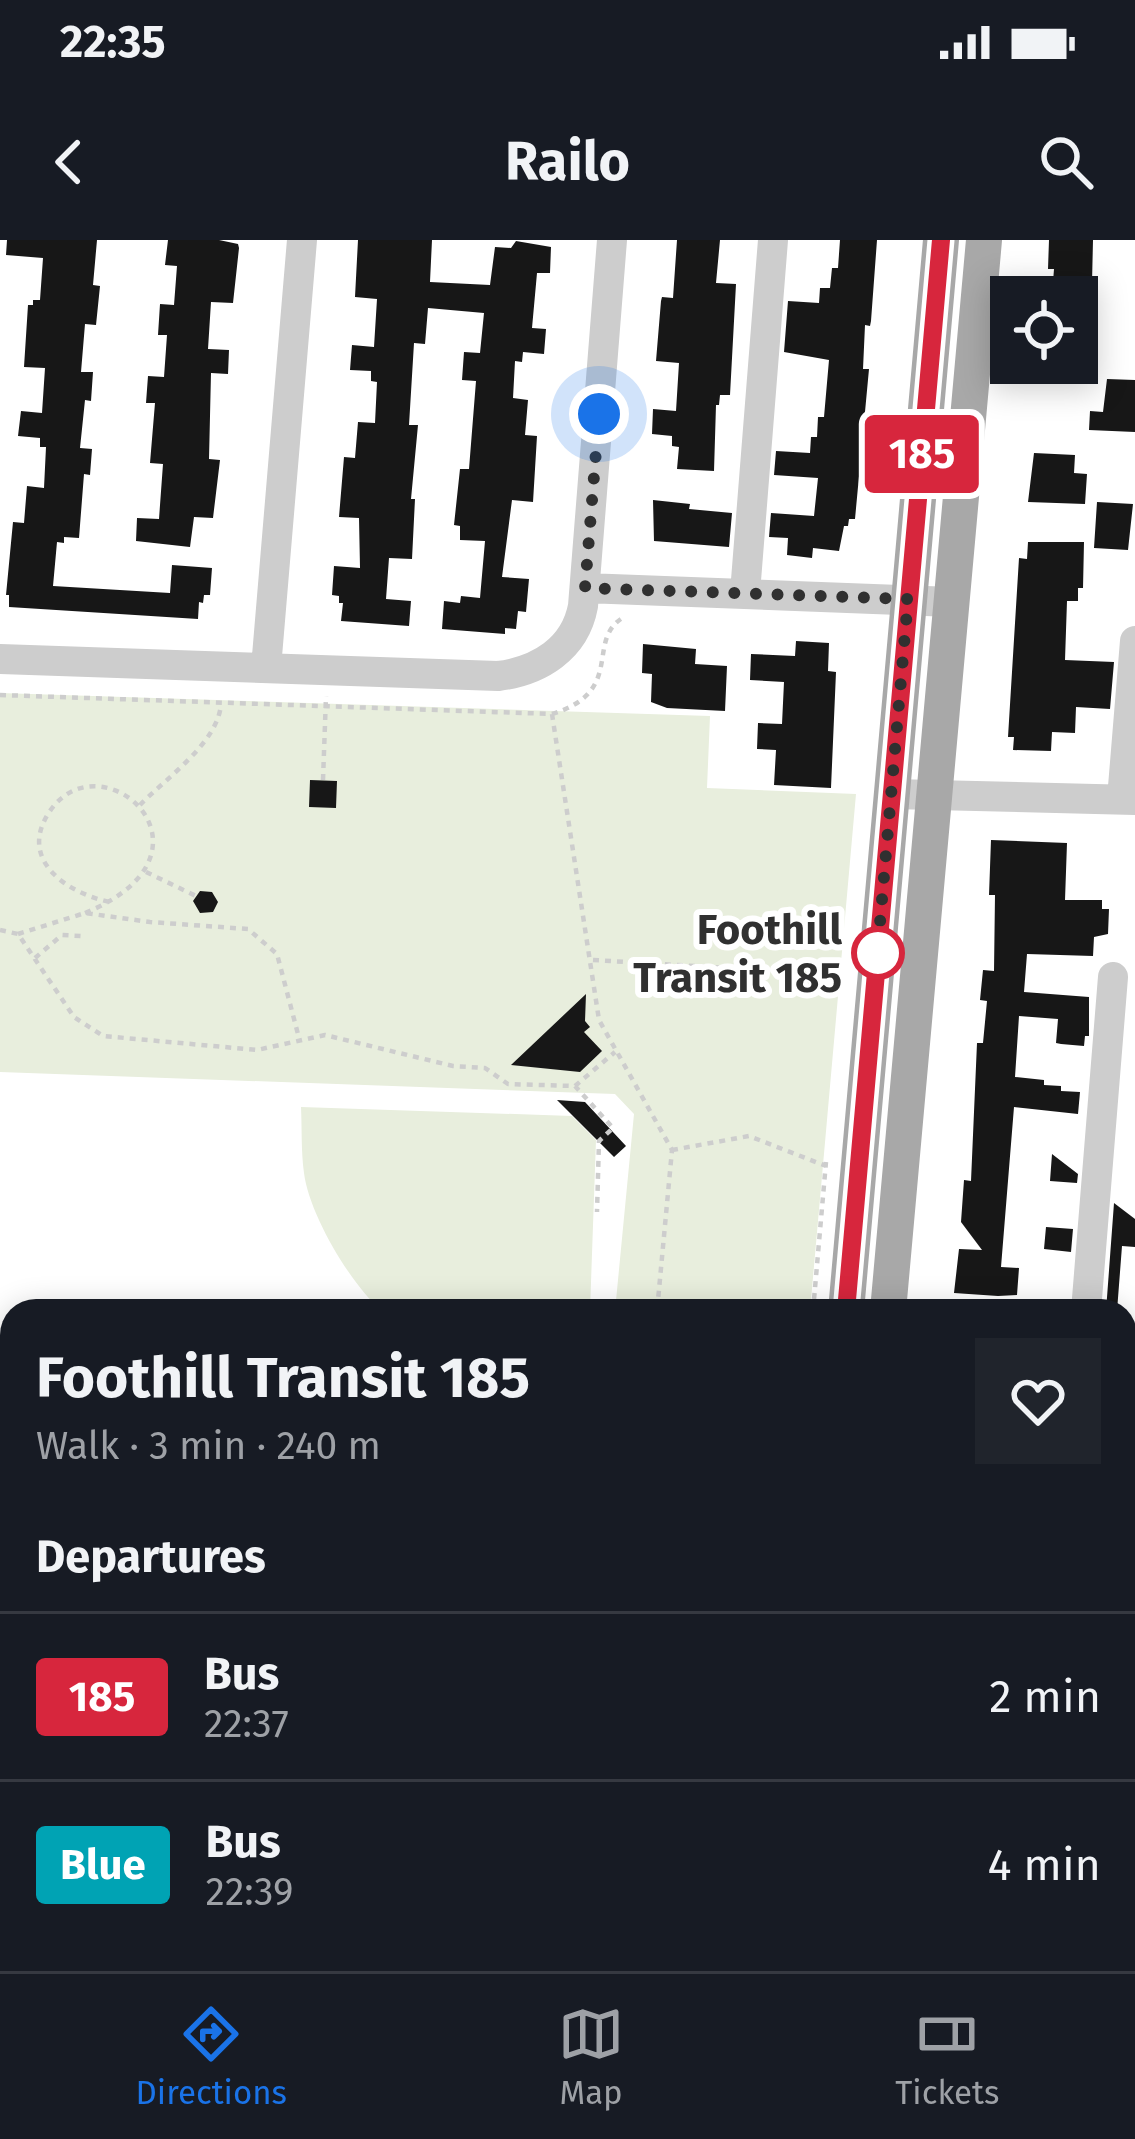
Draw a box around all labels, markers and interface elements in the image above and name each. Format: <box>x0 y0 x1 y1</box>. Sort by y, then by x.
text: 22:35 <box>60 15 166 69</box>
icon: back <box>36 129 102 195</box>
icon: search <box>1033 129 1099 195</box>
text: Railo <box>505 130 630 194</box>
map controls <box>990 276 1098 384</box>
button: locate <box>990 276 1098 384</box>
your location <box>569 384 629 444</box>
line badge: 185 <box>853 415 991 493</box>
text: 185 <box>889 429 955 479</box>
place label: Foothill Transit 185 <box>633 905 843 1003</box>
marker: Foothill Transit 185 <box>853 928 903 978</box>
button: heart <box>975 1338 1101 1464</box>
text: Foothill Transit 185 <box>36 1344 530 1412</box>
text: Walk · 3 min · 240 m <box>36 1423 381 1469</box>
text: Departures <box>36 1530 266 1584</box>
text: Bus <box>204 1647 279 1701</box>
text: 2 min <box>989 1670 1101 1724</box>
text: 185 <box>69 1672 135 1722</box>
text: 22:37 <box>204 1701 289 1747</box>
text: Bus <box>206 1815 281 1869</box>
text: 4 min <box>988 1838 1101 1892</box>
text: Blue <box>60 1840 146 1890</box>
text: 22:39 <box>206 1869 293 1915</box>
tab: Directions <box>136 2001 287 2113</box>
tab: Map <box>558 2001 624 2113</box>
tab: Tickets <box>895 2001 999 2113</box>

